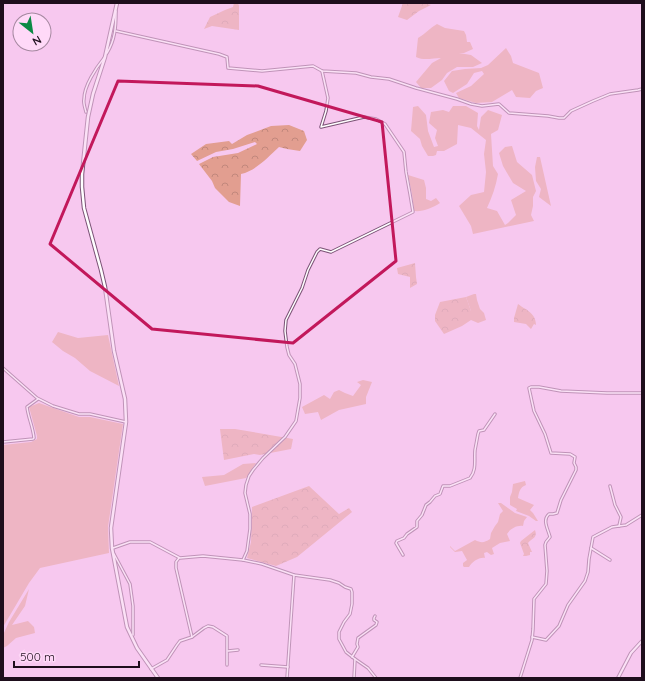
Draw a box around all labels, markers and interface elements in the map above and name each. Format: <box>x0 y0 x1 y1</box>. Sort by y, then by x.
north arrow <box>12 12 52 52</box>
text: N <box>30 33 44 49</box>
scale bar <box>14 643 139 669</box>
text: 500 m <box>20 649 55 664</box>

